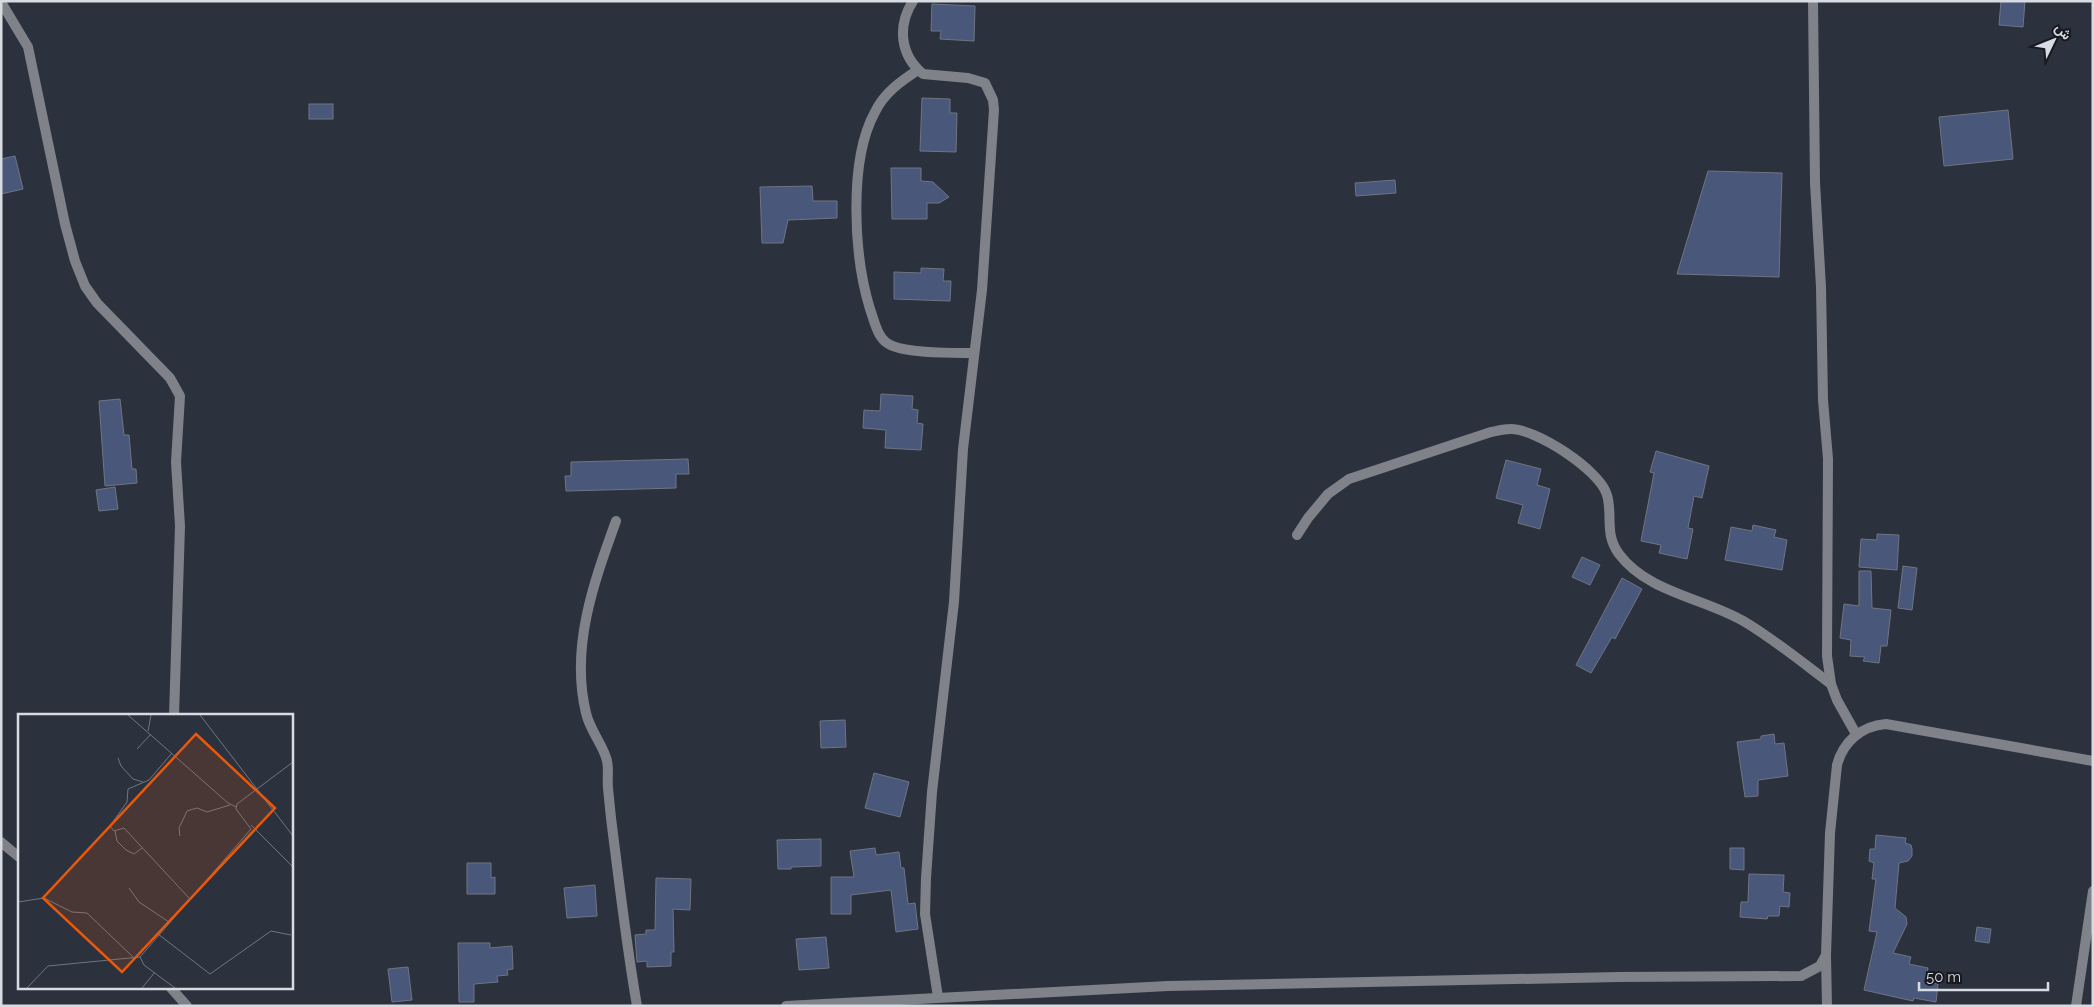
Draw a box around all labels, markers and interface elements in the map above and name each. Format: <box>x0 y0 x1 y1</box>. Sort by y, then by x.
north arrow <box>2029 15 2079 65</box>
text: ش <box>2051 20 2075 44</box>
inset map <box>18 714 292 990</box>
scale bar <box>1919 960 2048 992</box>
text: 50 m <box>1926 968 1961 986</box>

